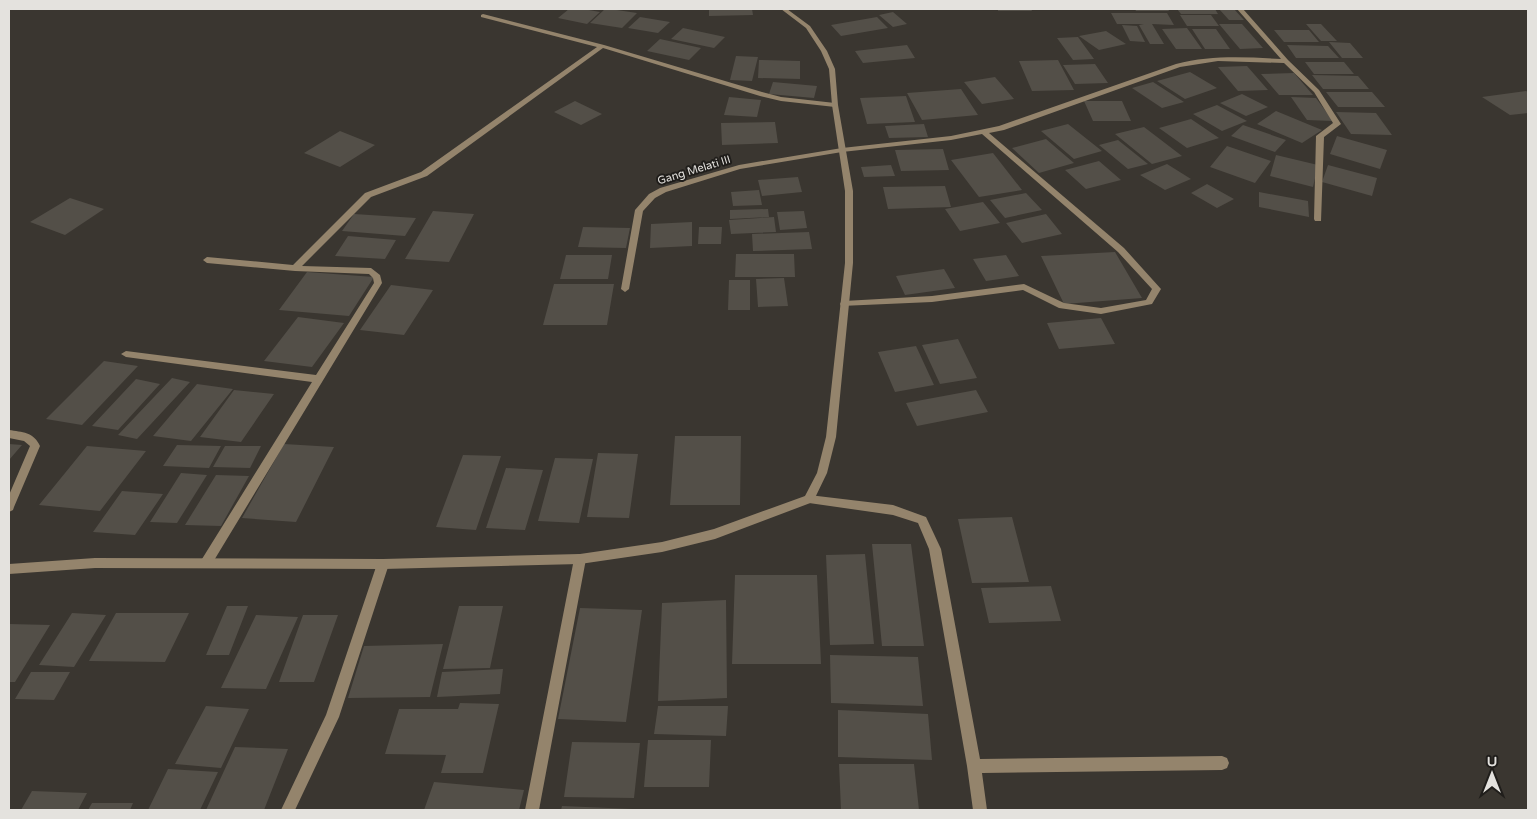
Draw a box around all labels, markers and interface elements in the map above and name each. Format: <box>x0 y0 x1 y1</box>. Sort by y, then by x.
street label: Gang Melati III <box>656 153 732 187</box>
north arrow <box>1467 749 1517 799</box>
text: U <box>1487 753 1497 770</box>

